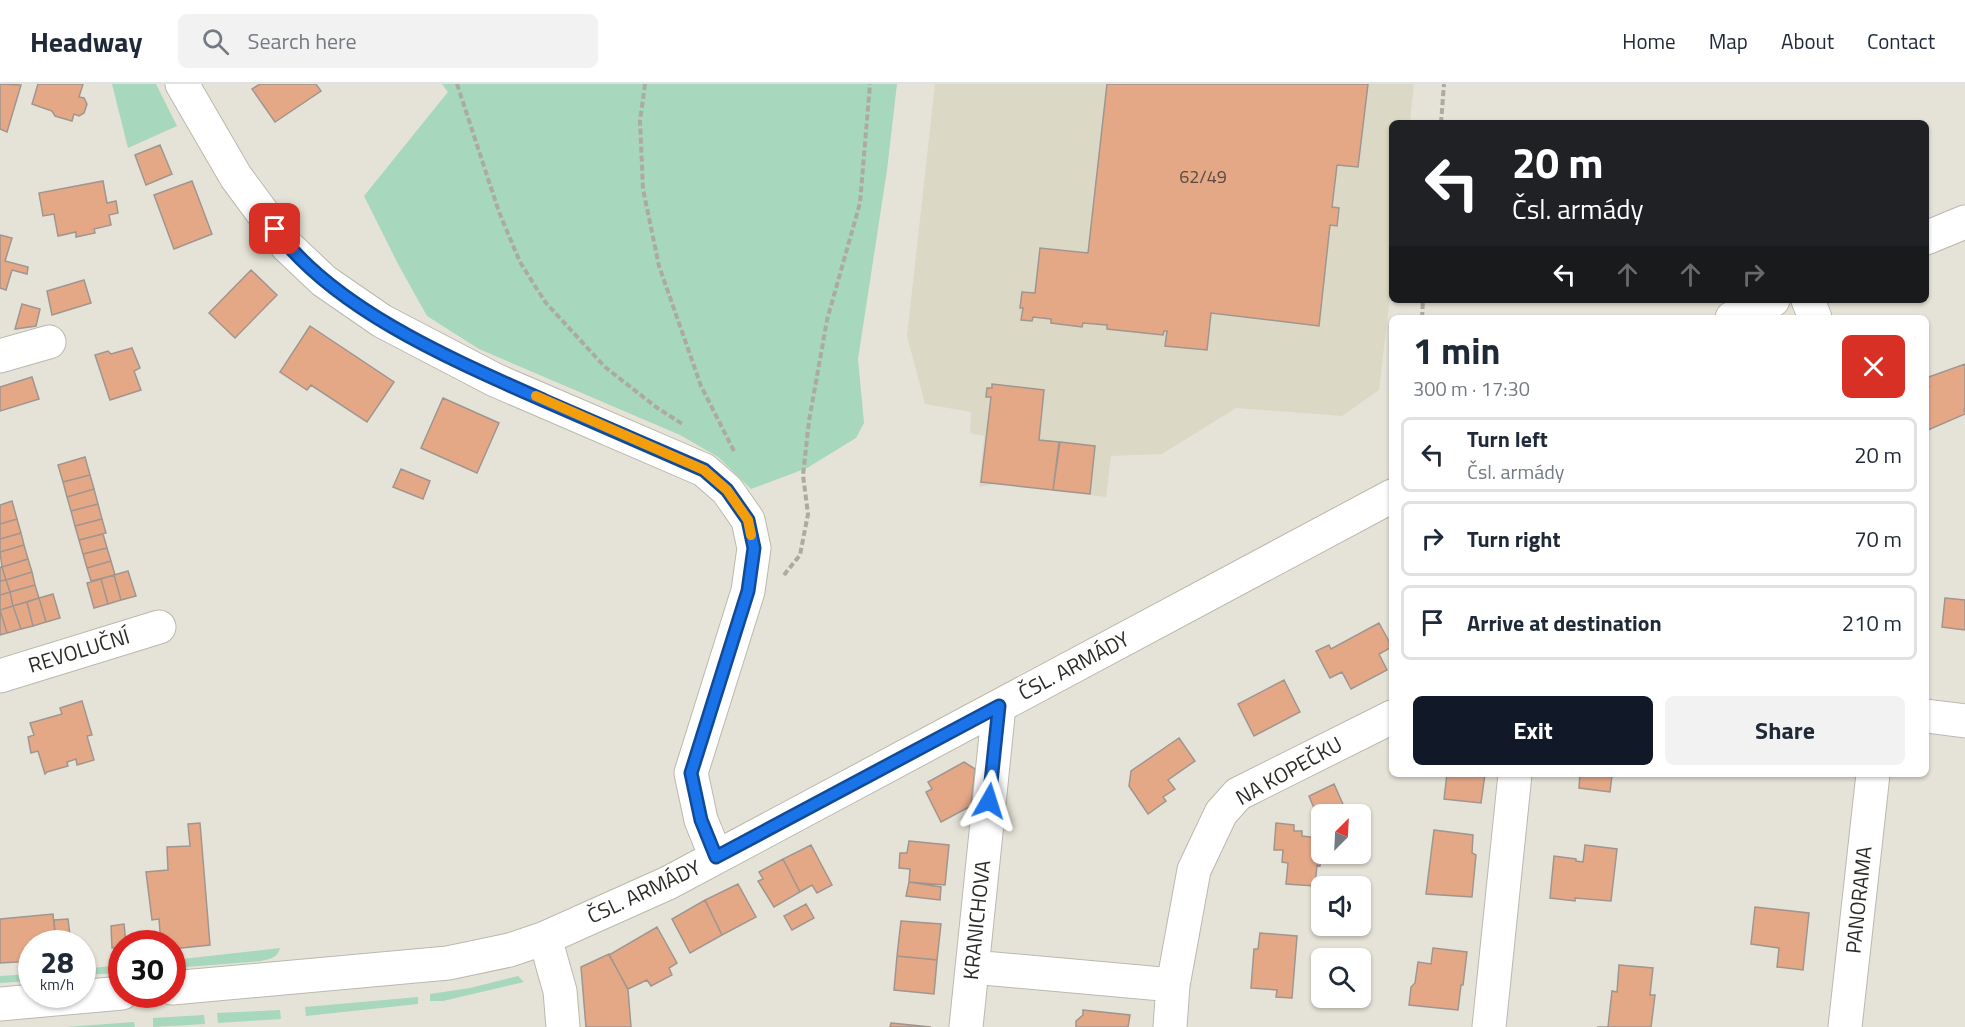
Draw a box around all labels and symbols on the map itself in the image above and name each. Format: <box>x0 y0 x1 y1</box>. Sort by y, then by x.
house number: 62/49 <box>1179 163 1227 190</box>
pin <box>249 203 300 254</box>
street label: REVOLUČNÍ <box>24 619 134 681</box>
street label: ČSL. ARMÁDY <box>1012 622 1135 708</box>
street label: NA KOPEČKU <box>1229 728 1348 813</box>
position arrow <box>957 769 1021 833</box>
north arrow <box>1311 804 1371 864</box>
street label: PANORAMA <box>1836 844 1880 955</box>
street label: ČSL. ARMÁDY <box>582 851 706 931</box>
street label: KRANICHOVA <box>954 858 998 981</box>
speed limit sign: 30 <box>108 930 186 1008</box>

